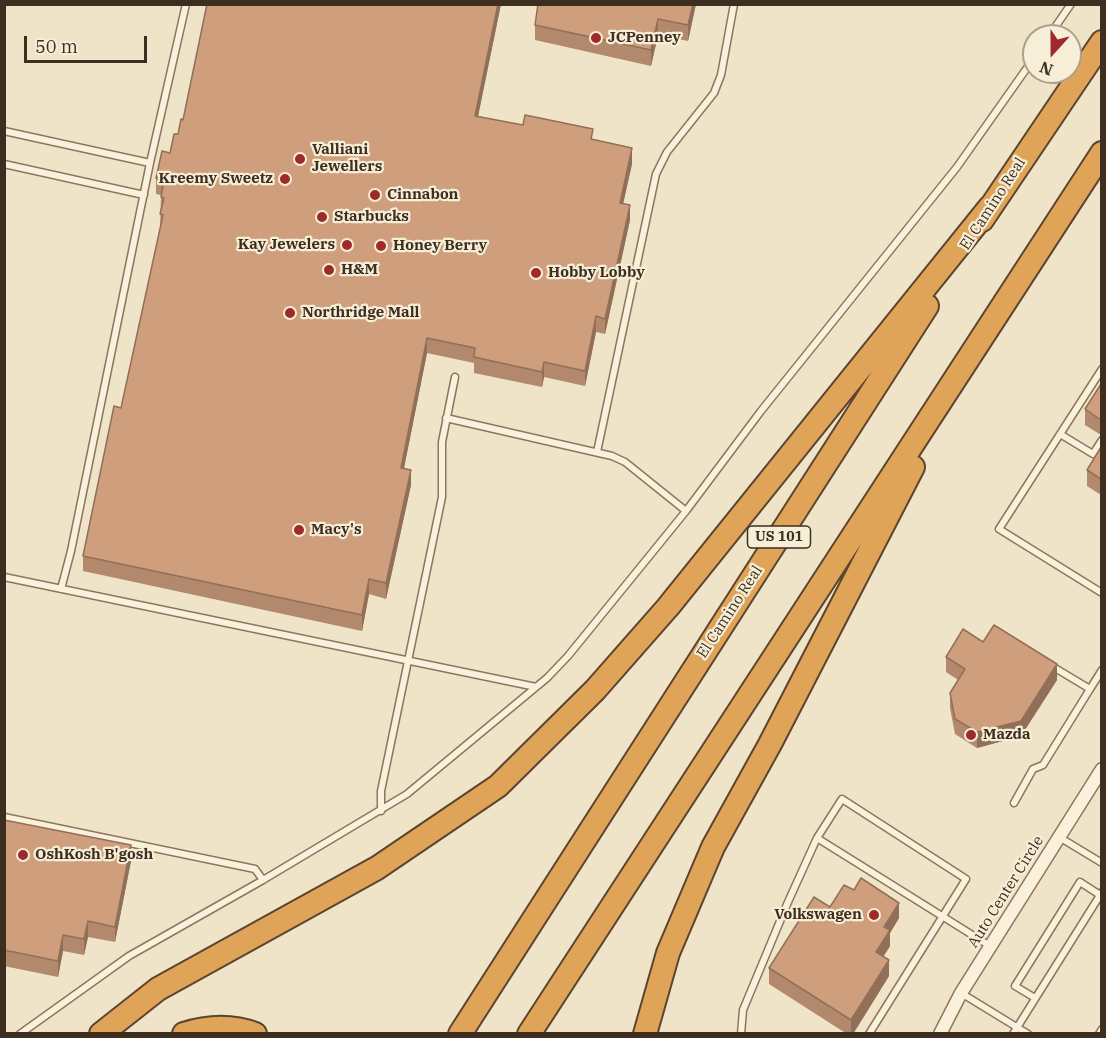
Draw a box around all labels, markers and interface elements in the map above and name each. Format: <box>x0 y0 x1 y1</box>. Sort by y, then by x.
scale bar <box>27 24 150 62</box>
north arrow <box>1022 24 1082 84</box>
place label: JCPenney <box>608 29 681 47</box>
marker: JCPenney <box>589 31 603 45</box>
text: 50 m <box>35 35 78 58</box>
text: N <box>1037 57 1056 81</box>
place label: Valliani Jewellers <box>312 141 382 176</box>
marker: Valliani Jewellers <box>293 152 307 166</box>
street label: El Camino Real <box>956 154 1030 254</box>
place label: Kreemy Sweetz <box>159 170 273 188</box>
marker: Kreemy Sweetz <box>278 172 292 186</box>
place label: Cinnabon <box>387 186 459 204</box>
marker: Cinnabon <box>368 188 382 202</box>
place label: Starbucks <box>334 208 409 226</box>
marker: Starbucks <box>315 210 329 224</box>
place label: Kay Jewelers <box>238 236 335 254</box>
place label: Honey Berry <box>393 237 487 255</box>
marker: Kay Jewelers <box>340 238 354 252</box>
marker: Honey Berry <box>374 239 388 253</box>
place label: H&M <box>341 261 378 279</box>
marker: H&M <box>322 263 336 277</box>
place label: Hobby Lobby <box>548 264 645 282</box>
marker: Hobby Lobby <box>529 266 543 280</box>
place label: Northridge Mall <box>302 304 419 322</box>
marker: Northridge Mall <box>283 306 297 320</box>
place label: Macy's <box>311 521 362 539</box>
marker: Macy's <box>292 523 306 537</box>
road number: US 101 <box>748 526 810 548</box>
street label: El Camino Real <box>693 562 767 662</box>
place label: Mazda <box>983 726 1030 744</box>
marker: Mazda <box>964 728 978 742</box>
street label: Auto Center Circle <box>964 833 1048 951</box>
place label: OshKosh B'gosh <box>35 846 153 864</box>
marker: OshKosh B'gosh <box>16 848 30 862</box>
place label: Volkswagen <box>774 906 862 924</box>
marker: Volkswagen <box>867 908 881 922</box>

